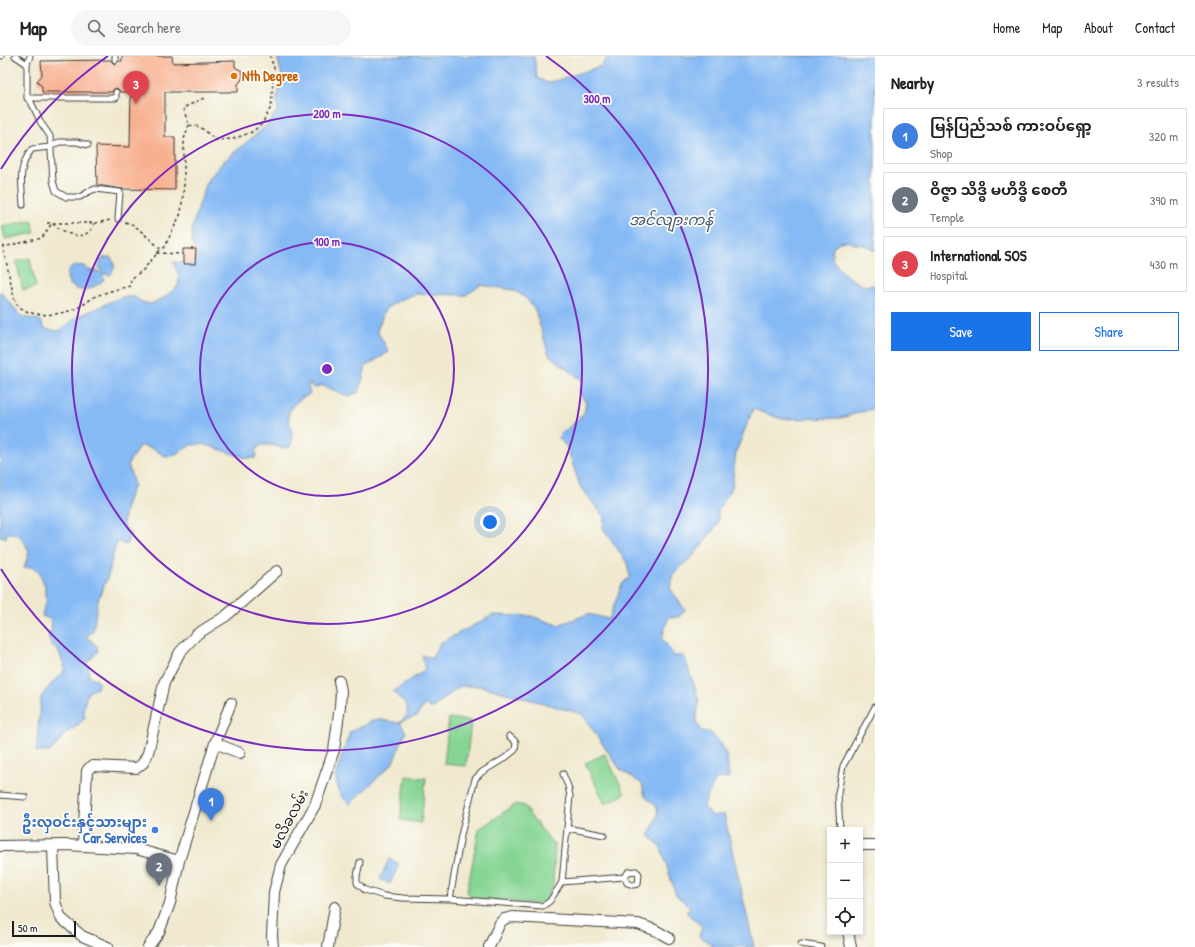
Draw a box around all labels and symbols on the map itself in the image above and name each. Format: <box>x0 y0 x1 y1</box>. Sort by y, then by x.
place label: Nth Degree <box>242 66 299 87</box>
pin: 3 <box>123 71 149 104</box>
marker: Nth Degree <box>229 71 239 81</box>
text: 300 m <box>583 90 611 107</box>
text: 200 m <box>313 105 341 122</box>
water label: အင်လျားကန် <box>629 209 716 232</box>
text: 100 m <box>314 233 340 250</box>
centre of rings <box>320 362 334 376</box>
your location <box>480 512 500 532</box>
street label: မလိခလမ်း <box>265 786 312 852</box>
pin: 1 <box>198 788 224 821</box>
place label: ဦးလှဝင်းနှင့်သားများ Car Services <box>22 812 148 847</box>
marker: ဦးလှဝင်းနှင့်သားများ Car Services <box>150 825 160 835</box>
pin: 2 <box>146 853 172 886</box>
scale bar <box>12 919 76 938</box>

